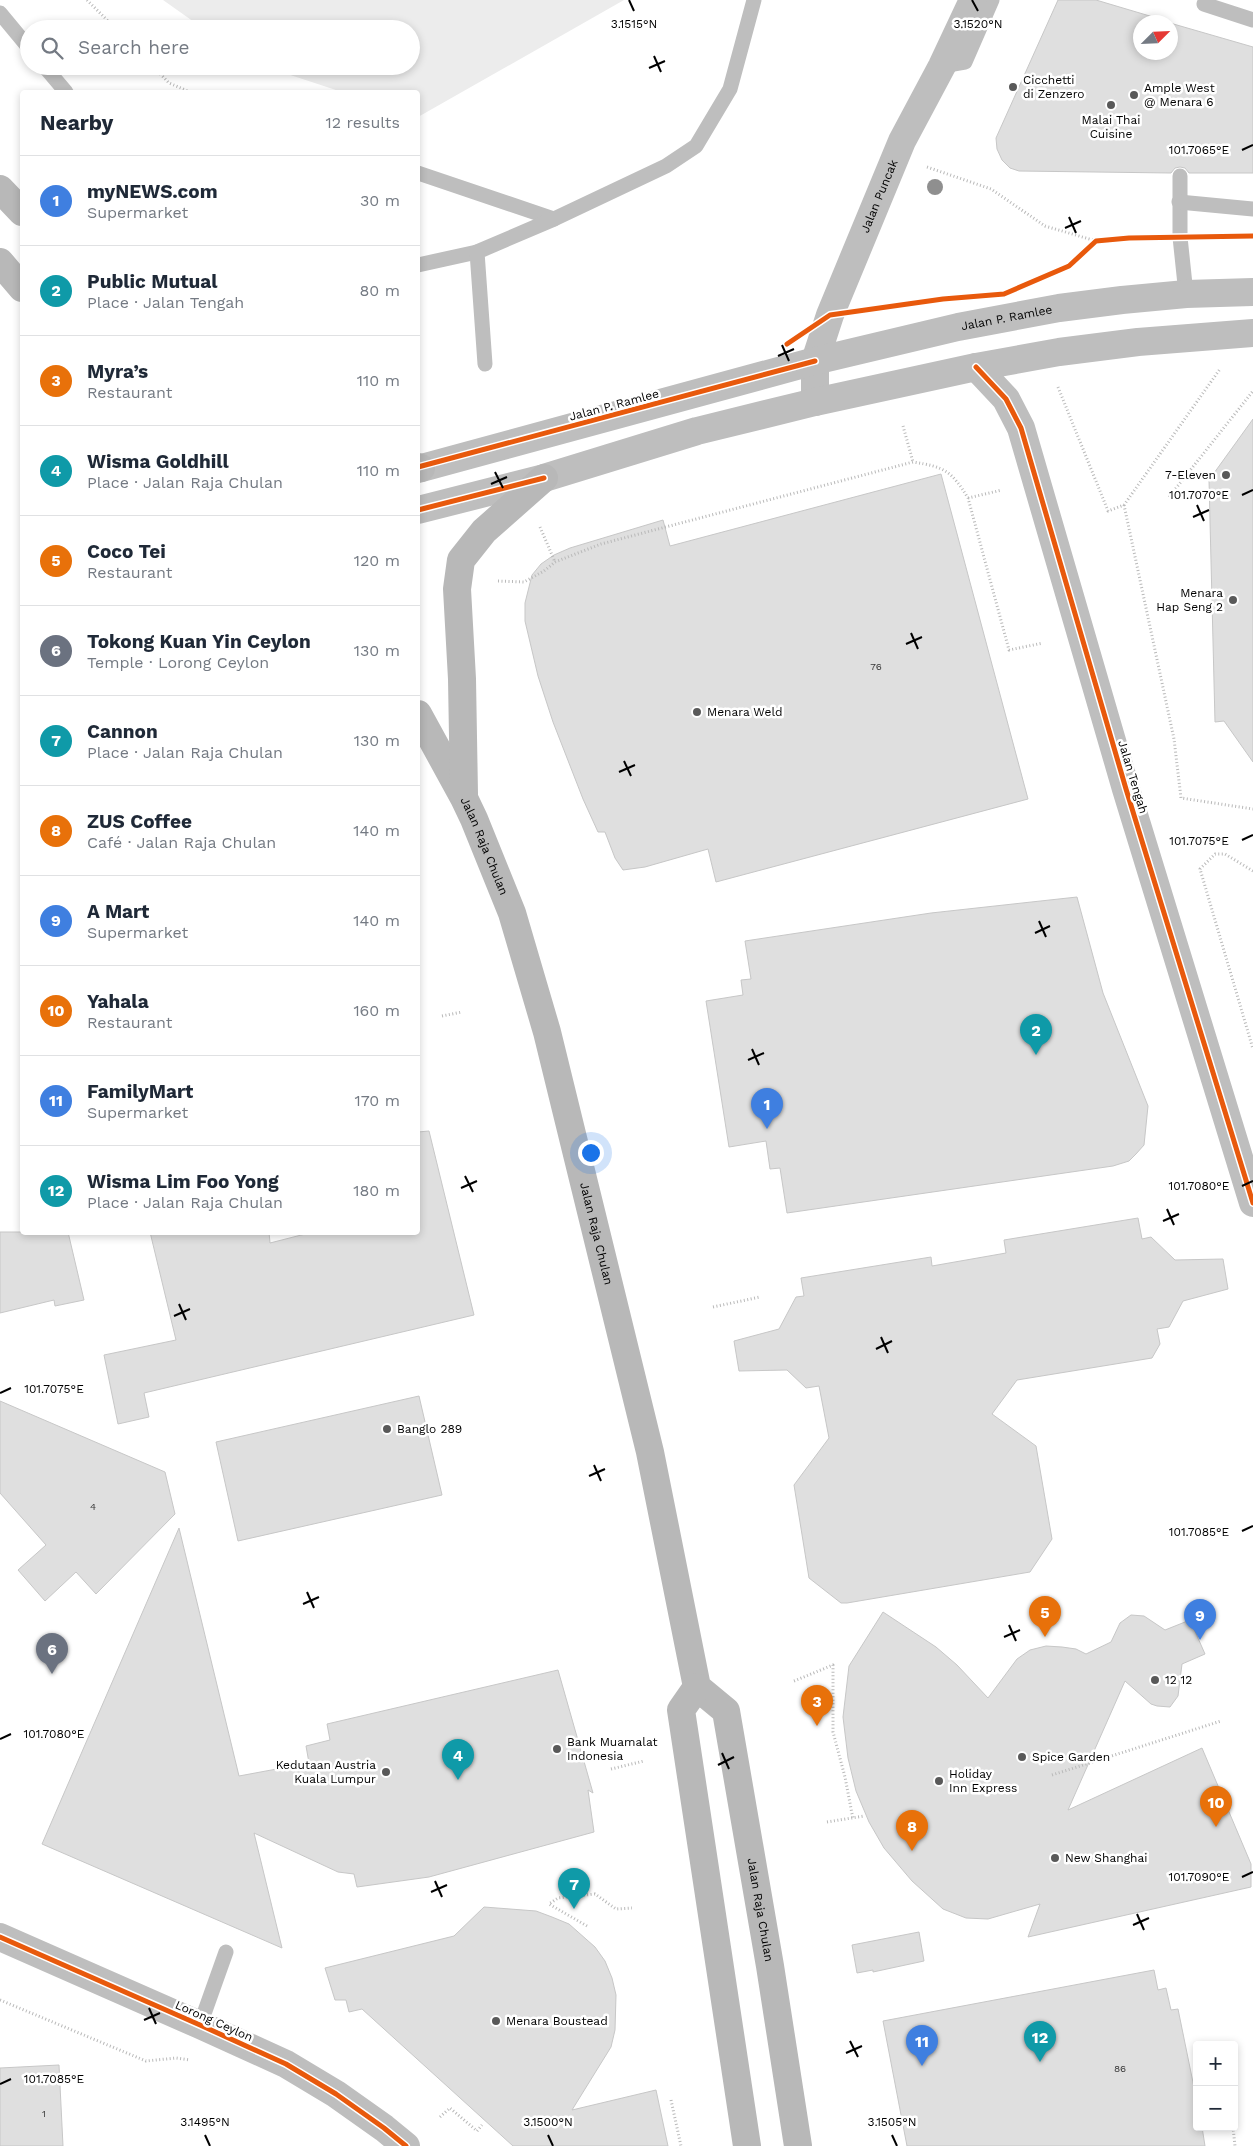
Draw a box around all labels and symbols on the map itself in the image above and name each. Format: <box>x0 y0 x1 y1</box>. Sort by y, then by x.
north arrow <box>1133 15 1178 60</box>
text: 3.1515°N <box>611 17 657 31</box>
text: 3.1520°N <box>953 17 1003 31</box>
place label: Cicchetti di Zenzero <box>1023 73 1085 101</box>
marker: Cicchetti di Zenzero <box>1007 81 1019 93</box>
place label: Ample West @ Menara 6 <box>1144 81 1215 109</box>
marker: Ample West @ Menara 6 <box>1128 89 1140 101</box>
marker: Malai Thai Cuisine <box>1105 99 1117 111</box>
place label: Malai Thai Cuisine <box>1082 113 1140 141</box>
text: 101.7065°E <box>1169 143 1230 157</box>
street label: Jalan Puncak <box>858 157 901 235</box>
street label: Jalan P. Ramlee <box>960 302 1053 333</box>
street label: Jalan P. Ramlee <box>568 386 660 424</box>
place label: 7-Eleven <box>1165 468 1216 482</box>
marker: 7-Eleven <box>1220 469 1232 481</box>
text: 101.7070°E <box>1169 488 1229 502</box>
place label: Menara Hap Seng 2 <box>1156 586 1223 614</box>
marker: Menara Hap Seng 2 <box>1227 594 1239 606</box>
house number: 76 <box>870 661 882 672</box>
place label: Menara Weld <box>707 705 783 719</box>
marker: Menara Weld <box>691 706 703 718</box>
street label: Jalan Tengah <box>1115 739 1151 815</box>
street label: Jalan Raja Chulan <box>458 795 511 897</box>
text: 101.7075°E <box>1169 834 1229 848</box>
pin: 2 <box>1020 1014 1052 1055</box>
pin: 1 <box>751 1088 783 1129</box>
your location <box>578 1140 604 1166</box>
text: 101.7080°E <box>1169 1179 1230 1193</box>
street label: Jalan Raja Chulan <box>577 1181 616 1286</box>
text: 101.7075°E <box>24 1382 84 1396</box>
place label: Banglo 289 <box>397 1422 462 1436</box>
marker: Banglo 289 <box>381 1423 393 1435</box>
house number: 4 <box>90 1501 96 1512</box>
text: 101.7085°E <box>1169 1525 1230 1539</box>
pin: 5 <box>1029 1596 1061 1637</box>
pin: 9 <box>1184 1599 1216 1640</box>
pin: 6 <box>36 1633 68 1674</box>
place label: 12 12 <box>1165 1673 1192 1687</box>
marker: 12 12 <box>1149 1674 1161 1686</box>
pin: 3 <box>801 1685 833 1726</box>
text: 101.7080°E <box>24 1727 85 1741</box>
place label: Bank Muamalat Indonesia <box>567 1735 658 1763</box>
pin: 4 <box>442 1739 474 1780</box>
marker: Bank Muamalat Indonesia <box>551 1743 563 1755</box>
place label: Spice Garden <box>1032 1750 1110 1764</box>
marker: Spice Garden <box>1016 1751 1028 1763</box>
place label: Kedutaan Austria Kuala Lumpur <box>276 1758 376 1786</box>
marker: Kedutaan Austria Kuala Lumpur <box>380 1766 392 1778</box>
place label: Holiday Inn Express <box>949 1767 1017 1795</box>
marker: Holiday Inn Express <box>933 1775 945 1787</box>
pin: 10 <box>1200 1786 1232 1827</box>
pin: 8 <box>896 1810 928 1851</box>
place label: New Shanghai <box>1065 1851 1148 1865</box>
marker: New Shanghai <box>1049 1852 1061 1864</box>
street label: Jalan Raja Chulan <box>744 1857 776 1963</box>
pin: 7 <box>558 1868 590 1909</box>
text: 101.7090°E <box>1169 1870 1230 1884</box>
street label: Lorong Ceylon <box>173 1998 255 2044</box>
place label: Menara Boustead <box>506 2014 608 2028</box>
marker: Menara Boustead <box>490 2015 502 2027</box>
pin: 12 <box>1024 2021 1056 2062</box>
pin: 11 <box>906 2025 938 2066</box>
house number: 86 <box>1114 2063 1126 2074</box>
text: 101.7085°E <box>24 2072 85 2086</box>
house number: 1 <box>42 2108 46 2119</box>
text: 3.1495°N <box>180 2115 230 2129</box>
text: 3.1500°N <box>523 2115 573 2129</box>
text: 3.1505°N <box>867 2115 917 2129</box>

